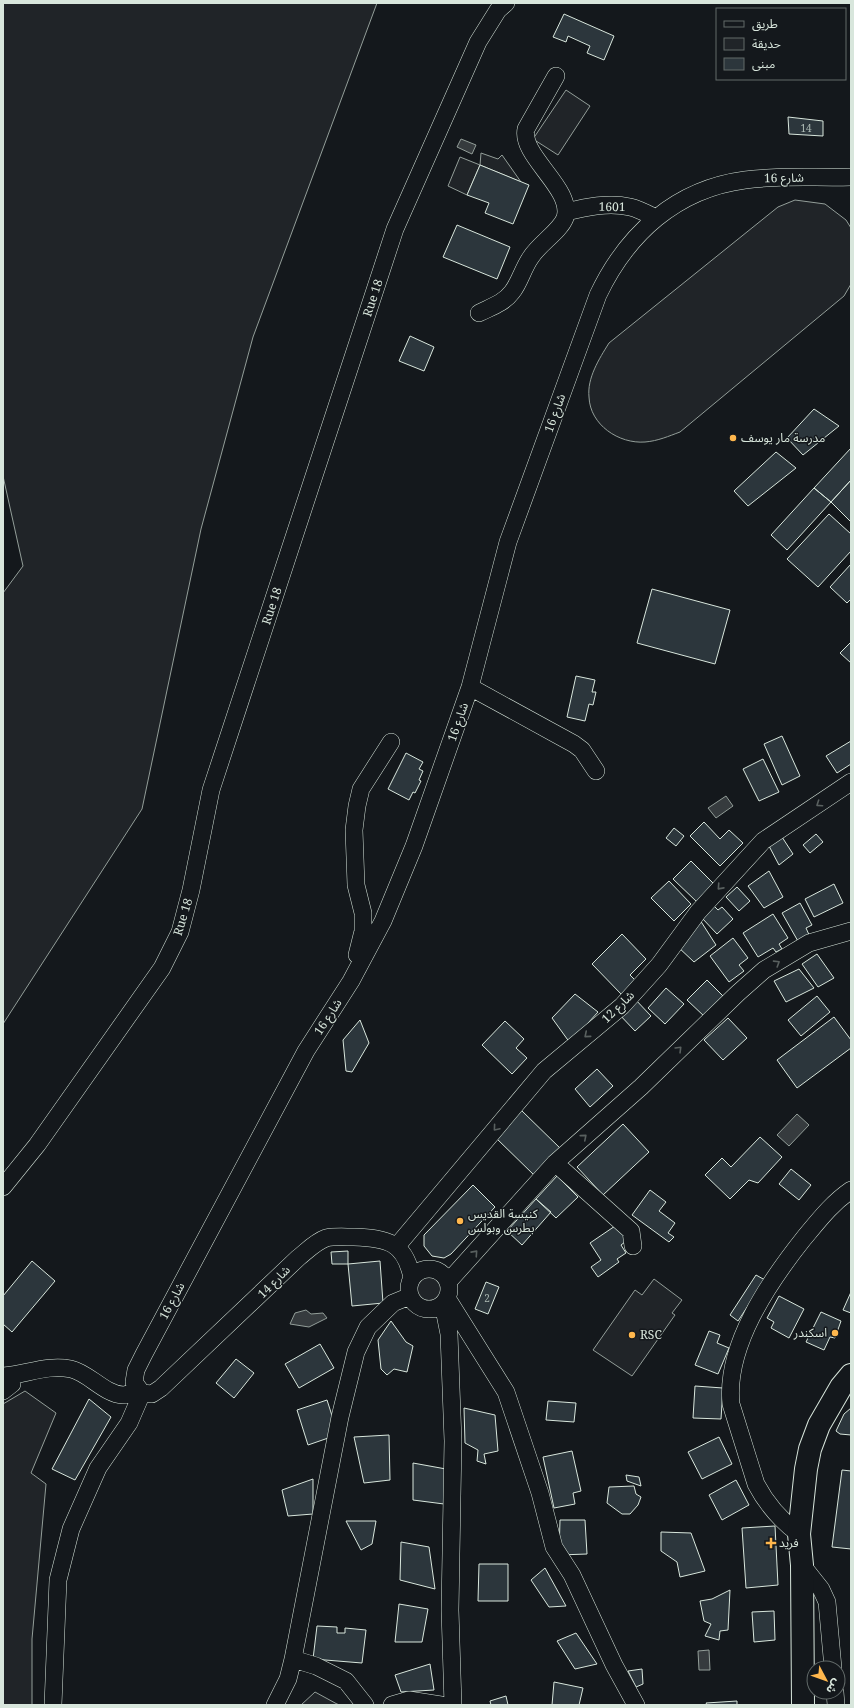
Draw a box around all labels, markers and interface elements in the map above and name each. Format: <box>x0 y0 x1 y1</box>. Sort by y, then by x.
legend <box>716 8 846 80</box>
text: طريق <box>752 15 778 32</box>
text: حديقة <box>752 35 781 52</box>
text: مبنى <box>752 55 775 72</box>
house number: 14 <box>800 121 812 135</box>
street label: شارع 16 <box>764 169 804 187</box>
street label: 1601 <box>598 198 626 215</box>
street label: Rue 18 <box>358 277 387 319</box>
street label: شارع 16 <box>540 391 570 435</box>
place label: مدرسة مار يوسف <box>741 429 825 446</box>
marker: مدرسة مار يوسف <box>728 433 738 443</box>
street label: Rue 18 <box>257 585 286 627</box>
street label: شارع 16 <box>443 700 473 744</box>
one-way arrow <box>816 799 823 806</box>
one-way arrow <box>717 882 725 890</box>
street label: Rue 18 <box>169 896 196 938</box>
one-way arrow <box>773 960 780 968</box>
street label: شارع 12 <box>597 987 639 1027</box>
street label: شارع 16 <box>310 995 346 1039</box>
one-way arrow <box>584 1031 592 1038</box>
one-way arrow <box>675 1046 682 1054</box>
one-way arrow <box>494 1123 501 1131</box>
one-way arrow <box>580 1135 587 1142</box>
place label: كنيسة القديس بطرس وبولس <box>468 1205 539 1236</box>
marker: كنيسة القديس بطرس وبولس <box>455 1216 465 1226</box>
one-way arrow <box>470 1251 477 1258</box>
street label: شارع 14 <box>254 1262 294 1302</box>
street label: شارع 16 <box>155 1279 189 1323</box>
house number: 2 <box>484 1291 490 1305</box>
place label: اسكندر <box>793 1324 827 1341</box>
place label: RSC <box>640 1326 662 1343</box>
marker: اسكندر <box>830 1328 840 1338</box>
marker: RSC <box>627 1330 637 1340</box>
place label: فريد <box>779 1534 799 1551</box>
marker: فريد <box>766 1538 776 1548</box>
north arrow <box>806 1660 846 1700</box>
text: ش <box>823 1676 845 1697</box>

